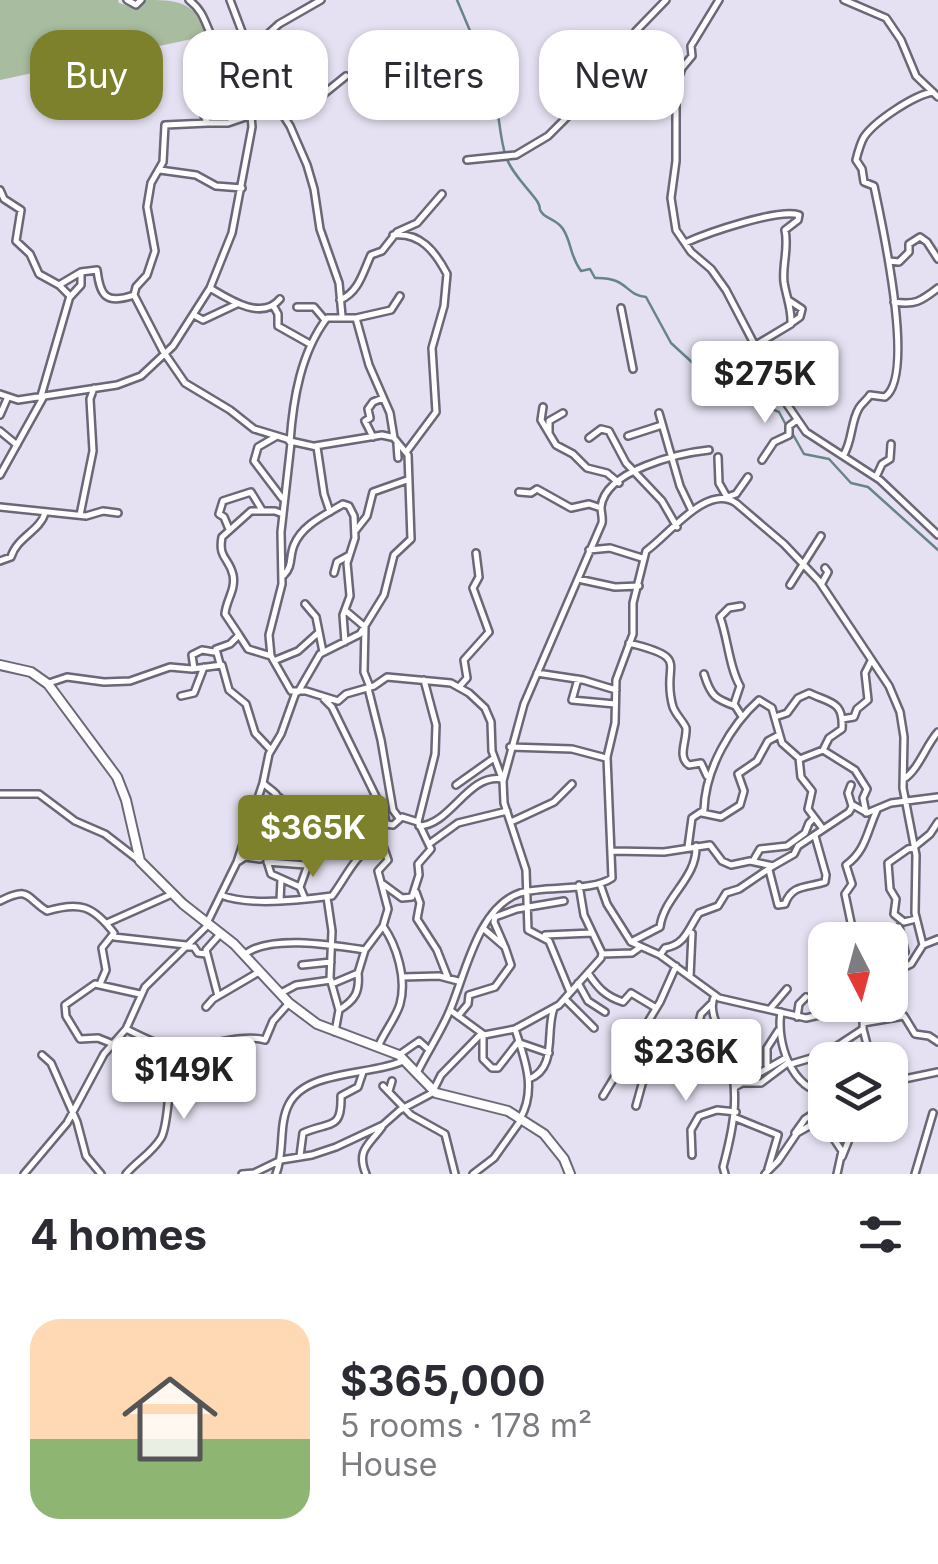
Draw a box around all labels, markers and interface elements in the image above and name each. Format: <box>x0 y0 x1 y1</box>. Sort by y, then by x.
chip: Buy <box>30 30 163 120</box>
chip: Rent <box>183 30 328 120</box>
chip: Filters <box>348 30 519 120</box>
chip: New <box>539 30 684 120</box>
pin: $275K <box>695 341 835 426</box>
text: $275K <box>714 354 816 393</box>
pin: $365K <box>243 795 383 880</box>
text: $365K <box>260 808 366 847</box>
north arrow <box>808 922 908 1022</box>
map controls <box>808 922 908 1142</box>
pin: $236K <box>616 1019 756 1104</box>
text: $236K <box>633 1032 739 1071</box>
pin: $149K <box>114 1037 254 1122</box>
button: layers <box>808 1042 908 1142</box>
text: $149K <box>134 1050 234 1089</box>
icon: filters <box>853 1207 908 1262</box>
text: 4 homes <box>30 1209 207 1260</box>
text: $365,000 <box>340 1355 546 1406</box>
icon: home <box>110 1359 230 1479</box>
text: 5 rooms · 178 m² <box>340 1406 592 1445</box>
text: House <box>340 1445 437 1484</box>

